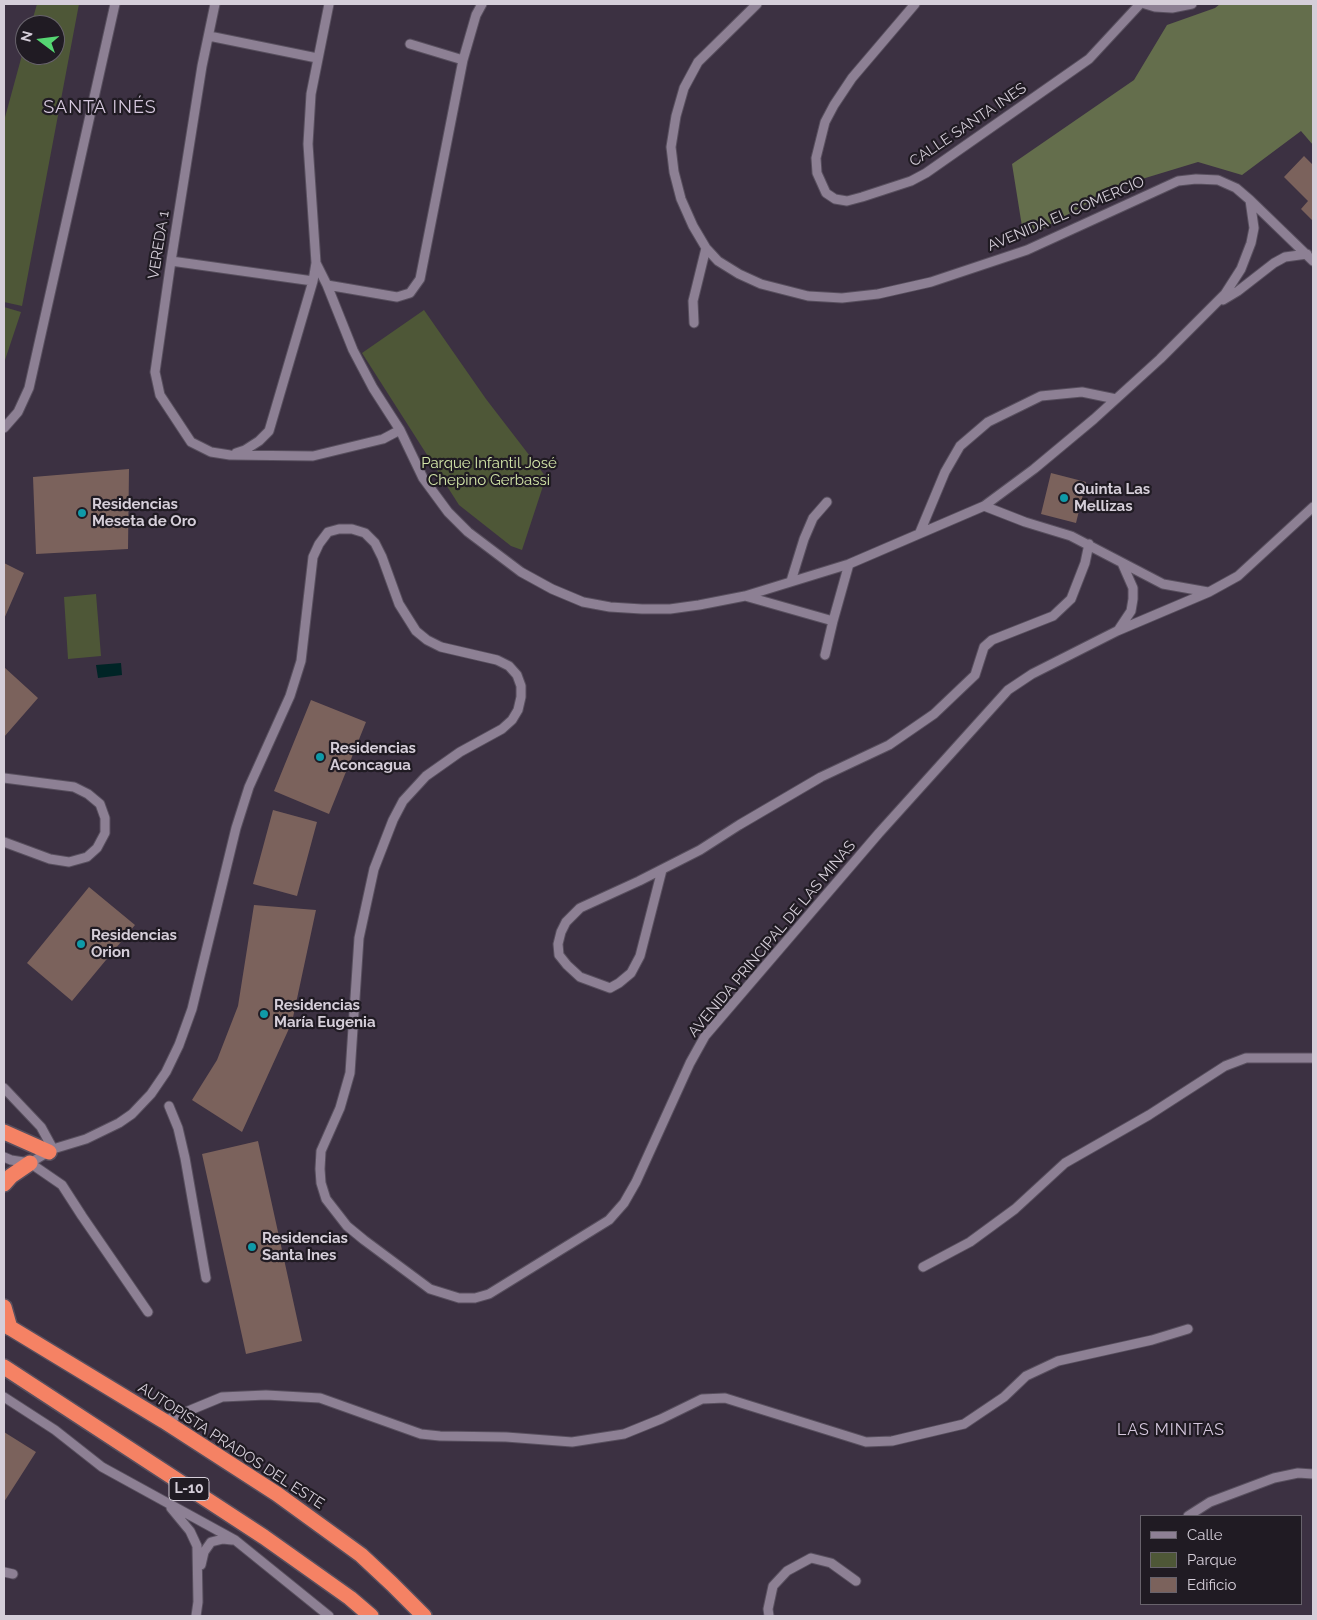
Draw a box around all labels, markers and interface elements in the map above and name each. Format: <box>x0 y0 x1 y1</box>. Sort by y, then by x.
north arrow <box>15 15 65 65</box>
text: N <box>17 29 36 44</box>
street label: CALLE SANTA INES <box>906 79 1030 171</box>
district label: SANTA INÉS <box>42 97 158 119</box>
street label: AVENIDA EL COMERCIO <box>985 173 1147 255</box>
street label: VEREDA 1 <box>145 210 173 280</box>
park label: Parque Infantil José Chepino Gerbassi <box>421 454 557 489</box>
place label: Quinta Las Mellizas <box>1074 480 1150 515</box>
marker: Quinta Las Mellizas <box>1058 492 1070 504</box>
place label: Residencias Meseta de Oro <box>92 495 196 530</box>
marker: Residencias Meseta de Oro <box>76 507 88 519</box>
place label: Residencias Aconcagua <box>330 739 416 774</box>
marker: Residencias Aconcagua <box>314 751 326 763</box>
street label: AVENIDA PRINCIPAL DE LAS MINAS <box>684 837 860 1041</box>
place label: Residencias Orion <box>91 926 177 961</box>
marker: Residencias Orion <box>75 938 87 950</box>
place label: Residencias María Eugenia <box>274 996 376 1031</box>
marker: Residencias María Eugenia <box>258 1008 270 1020</box>
place label: Residencias Santa Ines <box>262 1229 348 1264</box>
marker: Residencias Santa Ines <box>246 1241 258 1253</box>
street label: AUTOPISTA PRADOS DEL ESTE <box>135 1379 327 1513</box>
district label: LAS MINITAS <box>1116 1420 1226 1440</box>
road number: L-10 <box>169 1478 209 1500</box>
legend <box>1140 1515 1302 1605</box>
text: Calle <box>1187 1526 1222 1544</box>
text: Parque <box>1187 1551 1236 1569</box>
text: Edificio <box>1187 1576 1237 1594</box>

